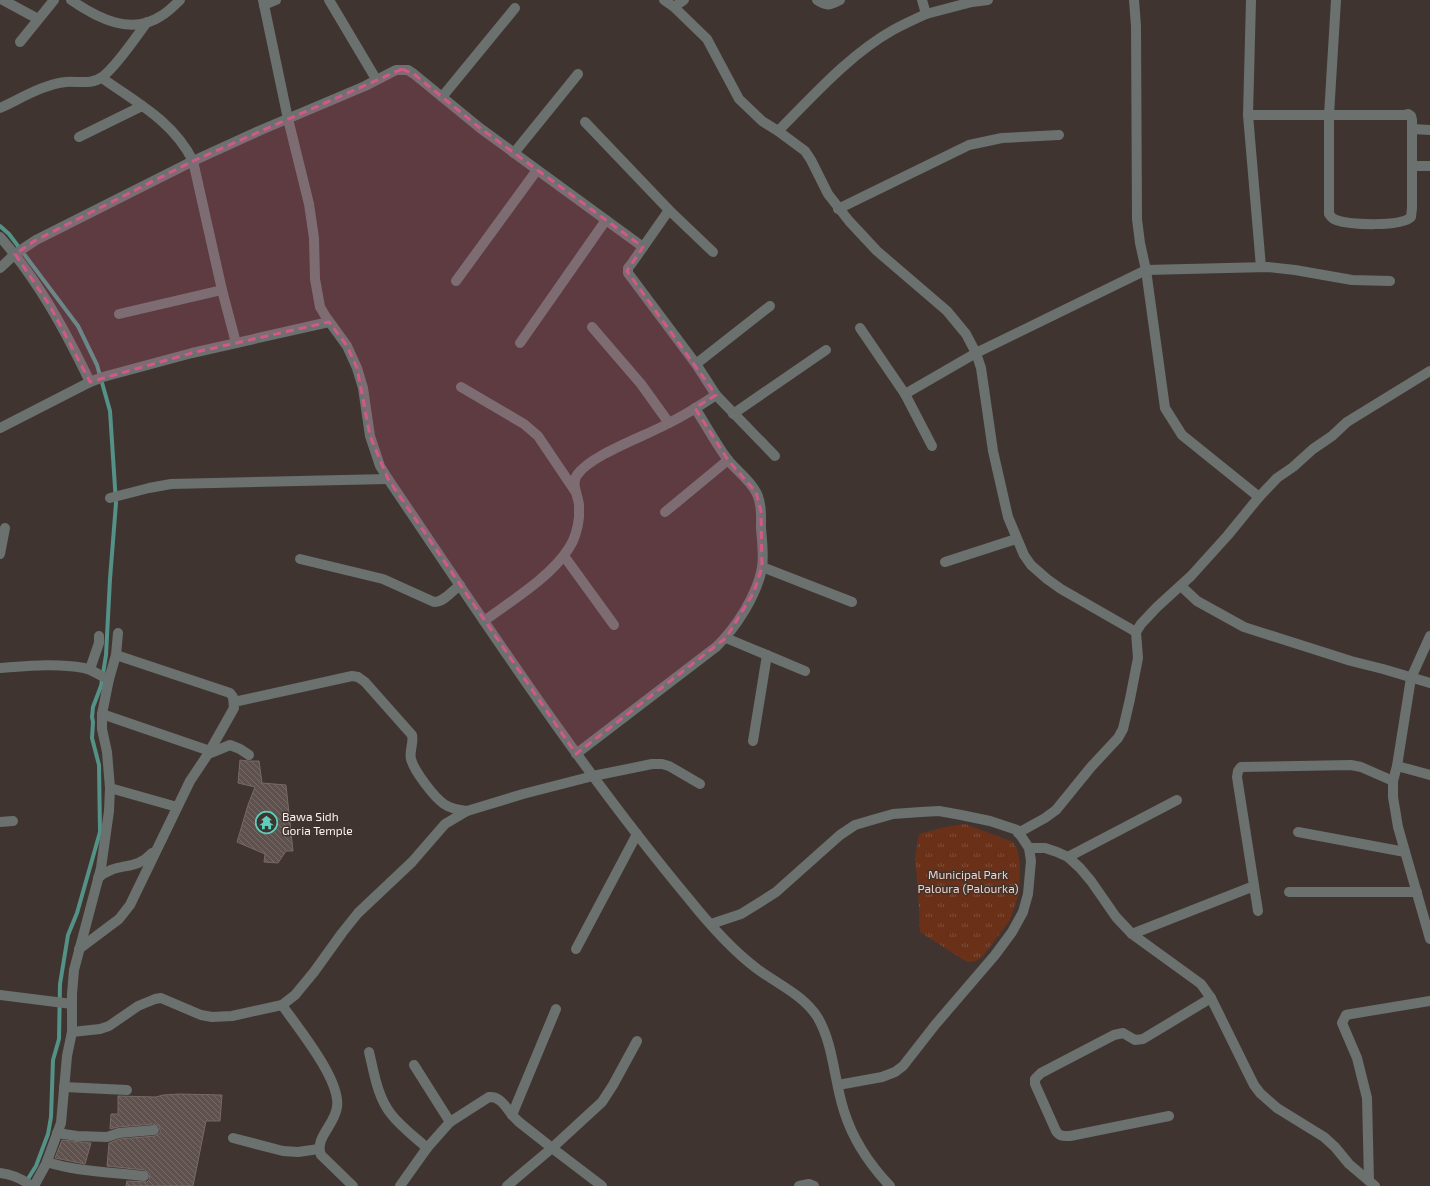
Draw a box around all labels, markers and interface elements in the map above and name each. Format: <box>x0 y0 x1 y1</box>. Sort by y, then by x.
place label: Bawa Sidh Goria Temple <box>282 809 353 837</box>
temple icon: Bawa Sidh Goria Temple <box>253 810 279 836</box>
park label: Municipal Park Paloura (Palourka) <box>917 867 1019 895</box>

